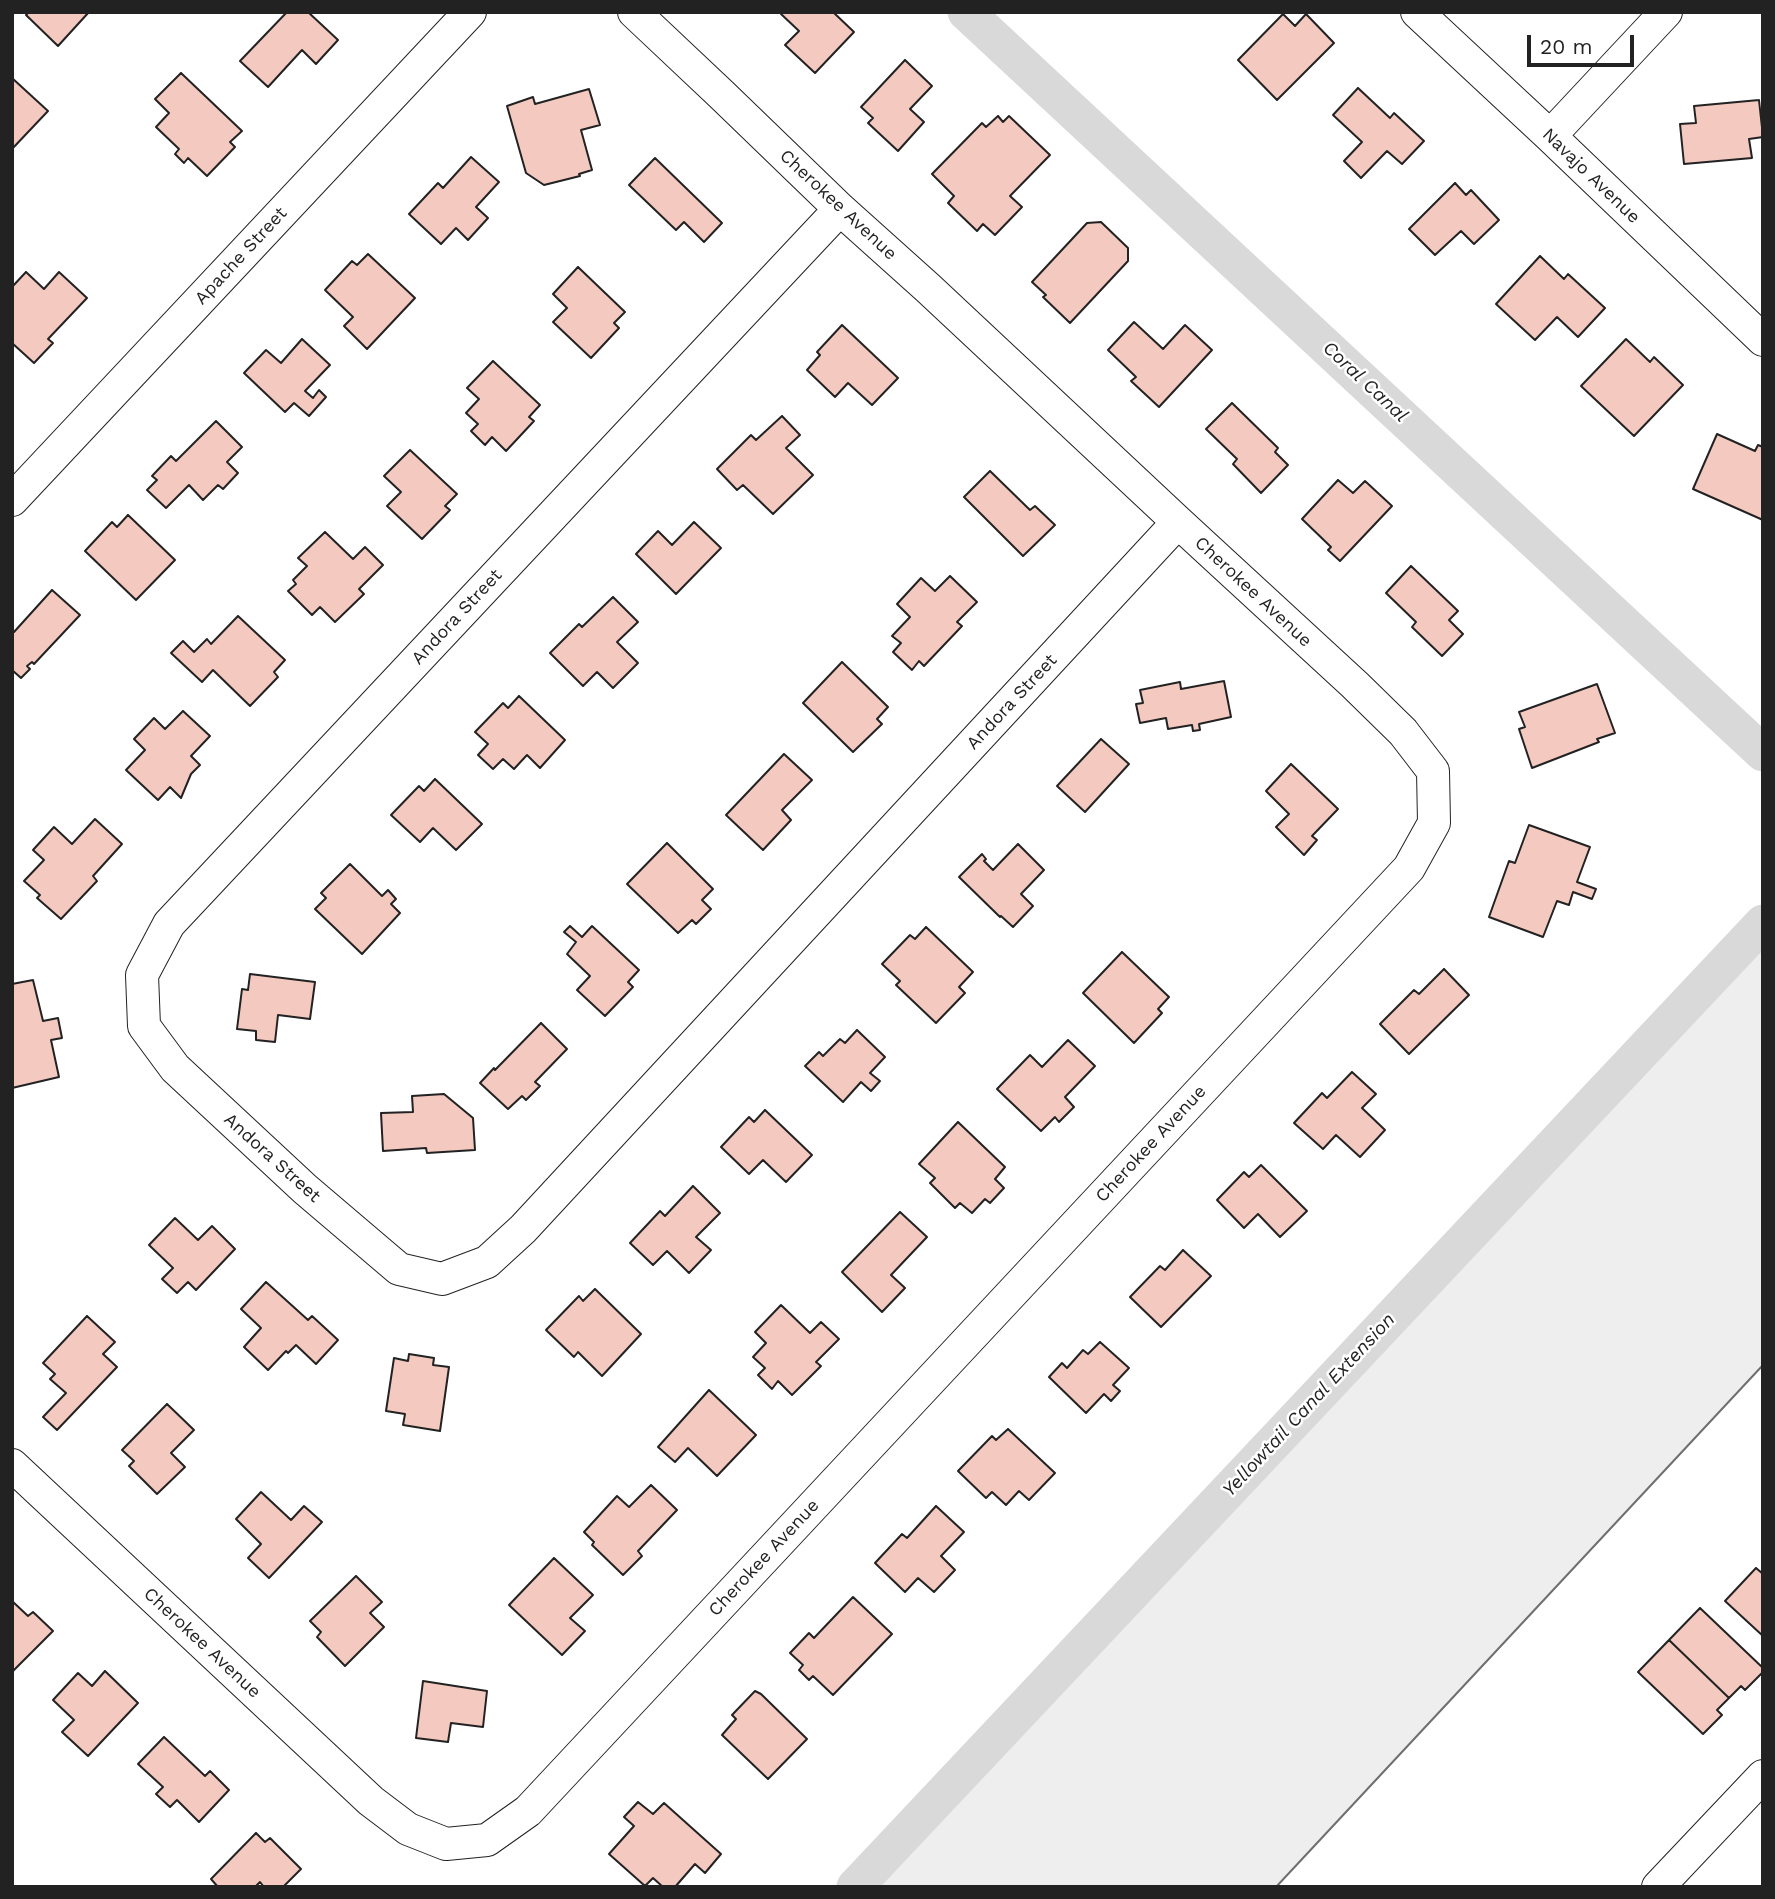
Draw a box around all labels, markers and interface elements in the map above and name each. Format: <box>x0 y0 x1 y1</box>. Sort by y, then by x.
scale bar <box>1530 21 1637 65</box>
text: 20 m <box>1540 34 1592 59</box>
street label: Navajo Avenue <box>1538 124 1644 228</box>
street label: Cherokee Avenue <box>775 145 901 265</box>
street label: Apache Street <box>190 203 292 309</box>
water label: Coral Canal <box>1318 337 1412 427</box>
street label: Cherokee Avenue <box>1190 532 1316 652</box>
street label: Andora Street <box>407 565 507 669</box>
street label: Andora Street <box>962 650 1062 754</box>
street label: Cherokee Avenue <box>1091 1081 1211 1207</box>
street label: Andora Street <box>219 1109 325 1207</box>
water label: Yellowtail Canal Extension <box>1218 1309 1400 1501</box>
street label: Cherokee Avenue <box>704 1495 824 1621</box>
street label: Cherokee Avenue <box>139 1583 265 1703</box>

